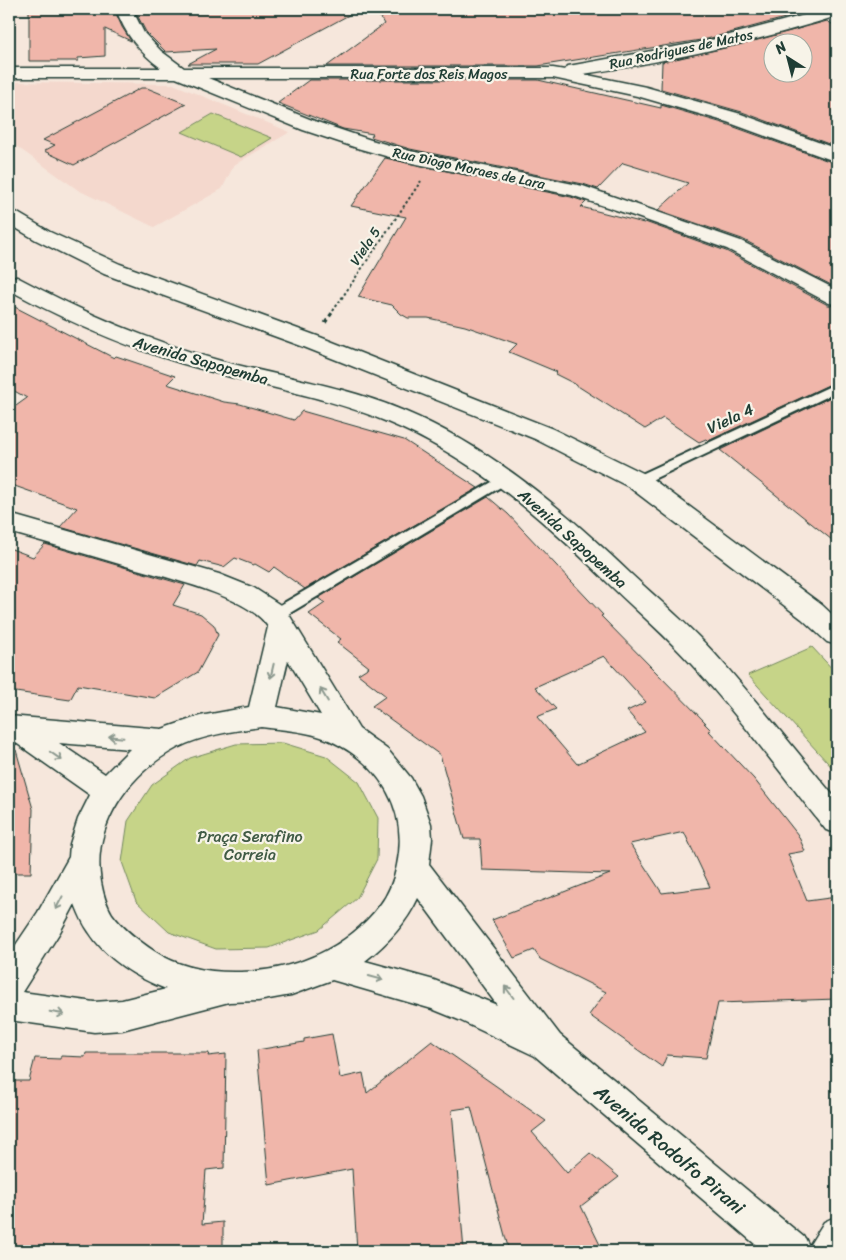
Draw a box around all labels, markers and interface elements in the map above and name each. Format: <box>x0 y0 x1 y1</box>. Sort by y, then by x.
street label: Rua Rodrigues de Matos <box>607 22 756 77</box>
north arrow <box>764 32 814 82</box>
text: N <box>769 35 792 61</box>
street label: Rua Forte dos Reis Magos <box>350 62 508 87</box>
street label: Rua Diogo Moraes de Lara <box>390 140 548 197</box>
street label: Viela 5 <box>343 221 388 271</box>
street label: Avenida Sapopemba <box>129 327 272 394</box>
street label: Viela 4 <box>702 395 759 442</box>
street label: Avenida Sapopemba <box>510 480 634 596</box>
one-way arrow <box>267 663 276 679</box>
one-way arrow <box>318 689 328 703</box>
one-way arrow <box>109 732 125 742</box>
one-way arrow <box>48 751 62 761</box>
park label: Praça Serafino Correia <box>197 822 303 869</box>
one-way arrow <box>54 895 64 910</box>
one-way arrow <box>368 973 384 983</box>
one-way arrow <box>504 985 514 999</box>
one-way arrow <box>48 1008 64 1018</box>
street label: Avenida Rodolfo Pirani <box>586 1075 753 1223</box>

